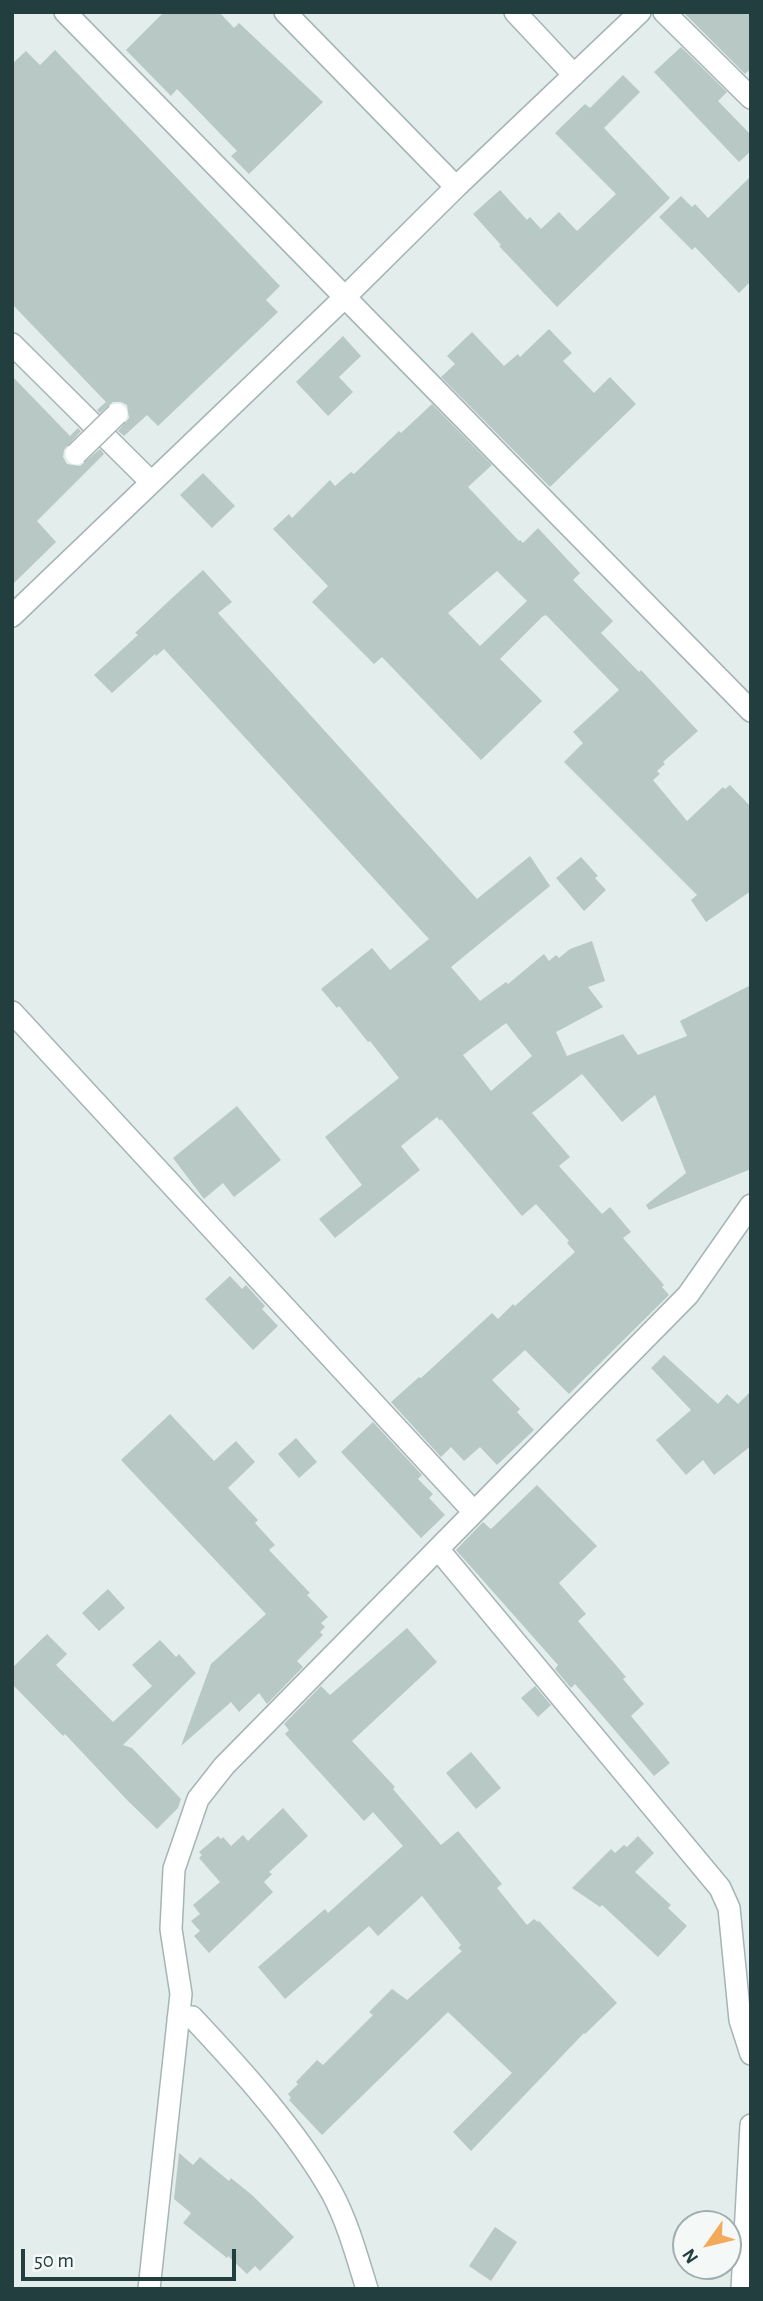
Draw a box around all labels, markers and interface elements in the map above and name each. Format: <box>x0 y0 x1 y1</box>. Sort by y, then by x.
north arrow <box>672 2210 742 2280</box>
scale bar <box>24 2234 240 2278</box>
text: N <box>679 2245 702 2267</box>
text: 50 m <box>34 2250 74 2271</box>

